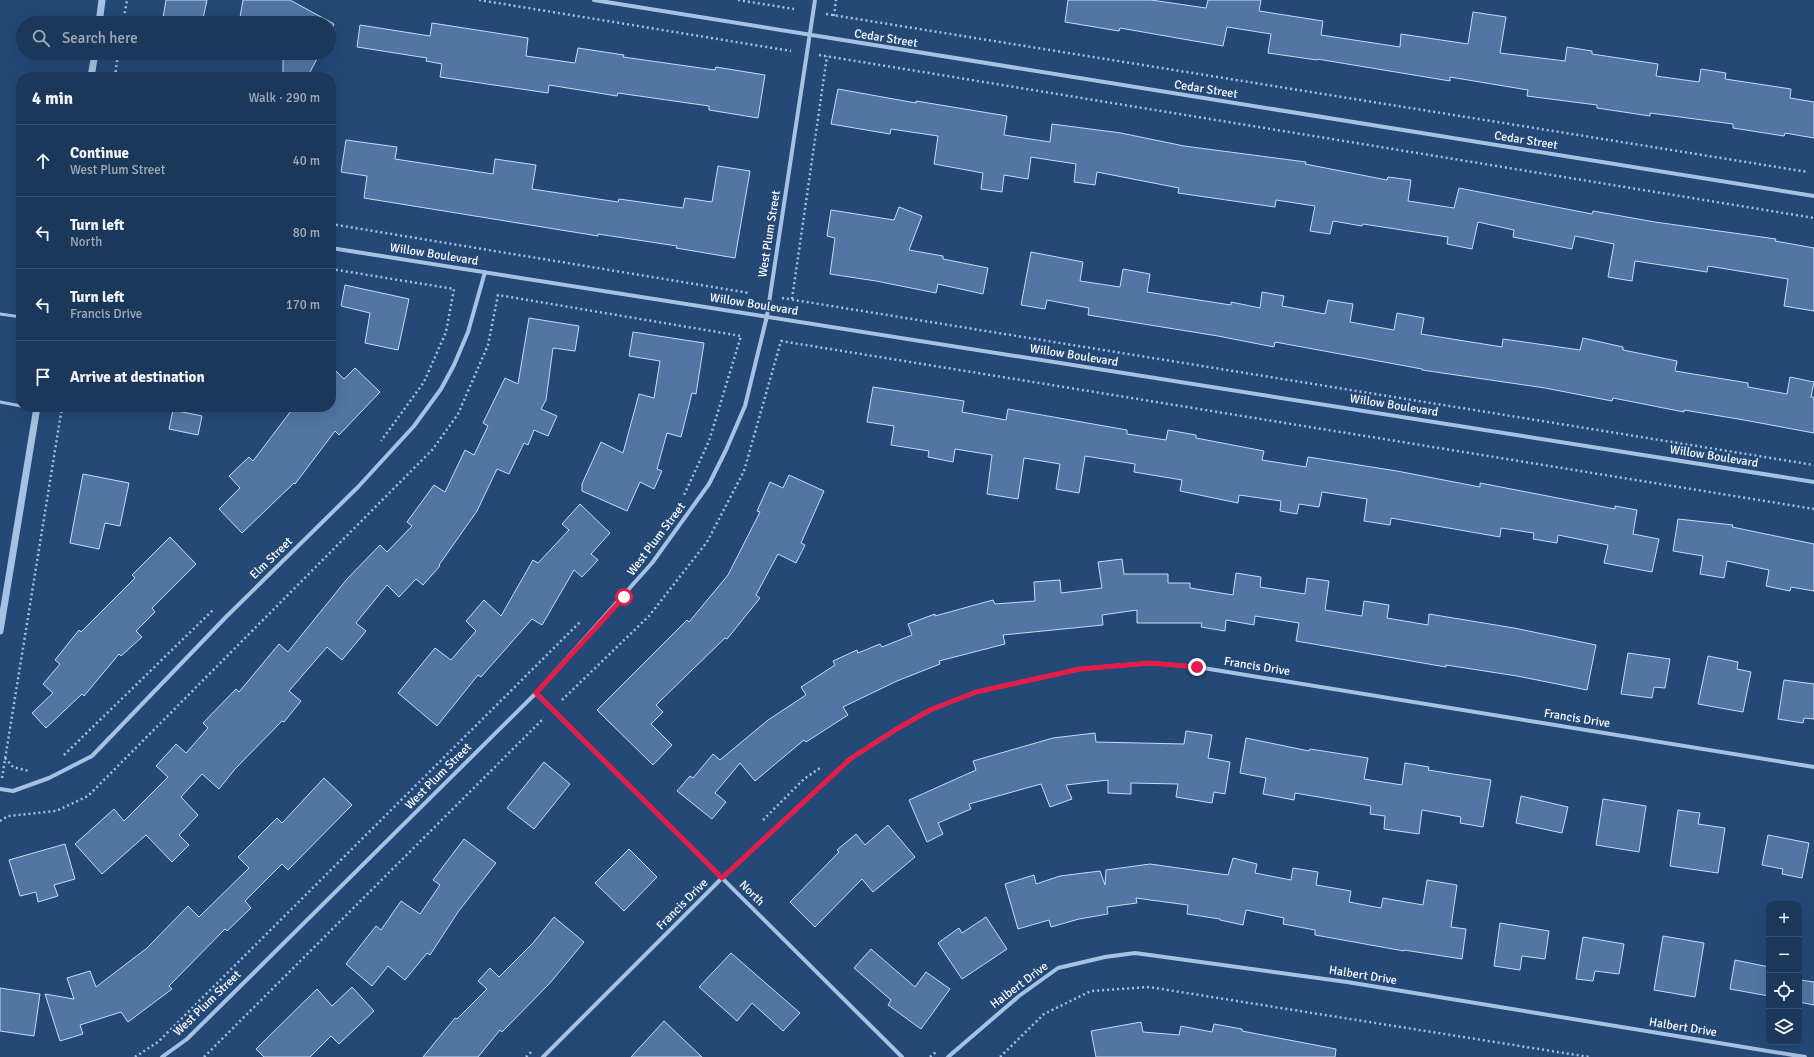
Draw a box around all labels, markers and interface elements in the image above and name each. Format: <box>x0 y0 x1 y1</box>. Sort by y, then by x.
search box <box>16 16 336 60</box>
street label: Cedar Street <box>853 26 919 51</box>
icon: search <box>30 27 52 49</box>
text: Search here <box>62 29 138 47</box>
street label: Cedar Street <box>1173 77 1239 102</box>
text: 4 min <box>32 88 73 109</box>
text: Walk · 290 m <box>249 90 320 106</box>
street label: Cedar Street <box>1493 128 1559 153</box>
text: Continue <box>70 144 129 162</box>
icon: ahead <box>32 150 54 172</box>
text: 40 m <box>293 153 320 169</box>
text: West Plum Street <box>70 162 165 178</box>
street label: West Plum Street <box>755 189 784 279</box>
text: Turn left <box>70 216 124 234</box>
icon: left <box>32 222 54 244</box>
text: 80 m <box>293 225 320 241</box>
text: North <box>70 234 102 250</box>
street label: Willow Boulevard <box>389 240 479 269</box>
text: Turn left <box>70 288 124 306</box>
street label: Willow Boulevard <box>709 290 799 319</box>
icon: left <box>32 294 54 316</box>
text: 170 m <box>286 297 320 313</box>
text: Francis Drive <box>70 306 142 322</box>
street label: Willow Boulevard <box>1029 341 1119 370</box>
icon: arrive <box>32 366 54 388</box>
text: Arrive at destination <box>70 368 205 386</box>
street label: Willow Boulevard <box>1349 391 1439 420</box>
street label: Willow Boulevard <box>1669 442 1759 471</box>
street label: West Plum Street <box>624 500 689 579</box>
street label: Elm Street <box>247 534 296 582</box>
route start <box>615 588 633 606</box>
street label: Francis Drive <box>1223 654 1291 679</box>
route end <box>1188 658 1206 676</box>
street label: Francis Drive <box>1543 706 1611 731</box>
street label: West Plum Street <box>402 740 475 813</box>
street label: Francis Drive <box>653 875 711 933</box>
street label: North <box>736 878 767 909</box>
map controls <box>1766 901 1802 1045</box>
button: + <box>1766 901 1802 937</box>
button: − <box>1766 937 1802 973</box>
street label: Halbert Drive <box>987 959 1051 1012</box>
street label: Halbert Drive <box>1328 963 1398 988</box>
street label: West Plum Street <box>170 967 244 1039</box>
button: locate <box>1766 973 1802 1009</box>
button: layers <box>1766 1009 1802 1045</box>
street label: Halbert Drive <box>1648 1015 1718 1040</box>

